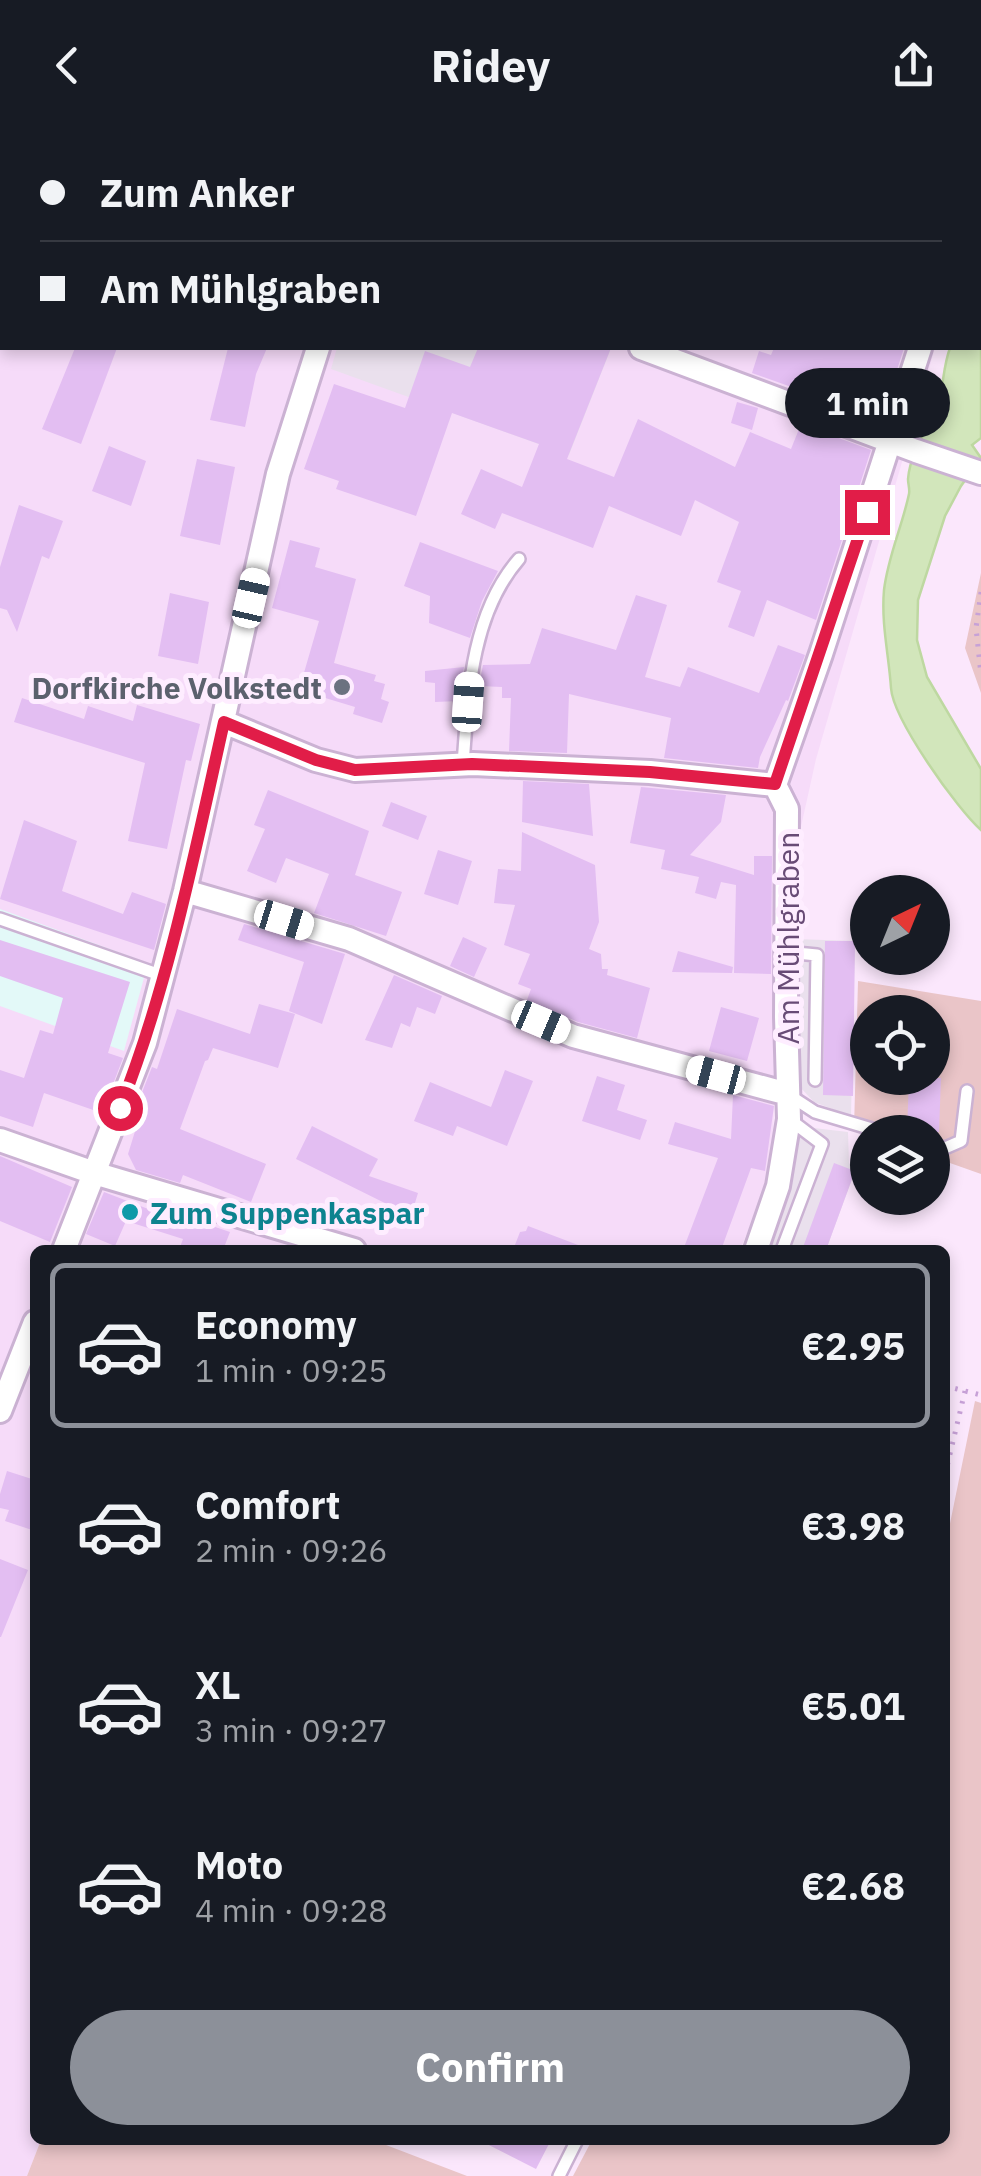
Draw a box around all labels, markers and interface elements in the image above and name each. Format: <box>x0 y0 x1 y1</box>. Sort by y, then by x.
text: Ridey <box>431 36 550 94</box>
icon: back <box>40 38 95 93</box>
icon: share <box>886 38 941 93</box>
text: Zum Anker <box>100 168 295 217</box>
text: Am Mühlgraben <box>100 264 381 313</box>
callout: 1 min <box>784 367 950 437</box>
text: 1 min <box>826 382 909 424</box>
route end <box>845 490 890 535</box>
car <box>230 565 272 631</box>
place label: Dorfkirche Volkstedt <box>31 668 322 707</box>
car <box>451 671 485 733</box>
marker: Dorfkirche Volkstedt <box>331 676 353 698</box>
street label: Am Mühlgraben <box>768 832 807 1044</box>
north arrow <box>850 875 950 975</box>
map controls <box>850 875 950 1215</box>
car <box>251 897 317 943</box>
button: locate <box>850 995 950 1095</box>
car <box>508 996 574 1048</box>
car <box>683 1053 749 1097</box>
route start <box>98 1086 143 1131</box>
button: layers <box>850 1115 950 1215</box>
place label: Zum Suppenkaspar <box>150 1193 425 1232</box>
marker: Zum Suppenkaspar <box>119 1201 141 1223</box>
text: Economy <box>195 1300 357 1349</box>
icon: car <box>75 1301 165 1391</box>
text: €2.95 <box>801 1321 905 1370</box>
text: 1 min · 09:25 <box>195 1349 388 1391</box>
text: Comfort <box>195 1480 340 1529</box>
icon: car <box>75 1481 165 1571</box>
text: €3.98 <box>801 1501 905 1550</box>
text: 2 min · 09:26 <box>195 1529 388 1571</box>
text: XL <box>195 1660 241 1709</box>
icon: car <box>75 1661 165 1751</box>
text: €5.01 <box>801 1681 905 1730</box>
text: 3 min · 09:27 <box>195 1709 388 1751</box>
text: Moto <box>195 1840 283 1889</box>
icon: car <box>75 1841 165 1931</box>
text: €2.68 <box>801 1861 905 1910</box>
text: 4 min · 09:28 <box>195 1889 388 1931</box>
button: Confirm <box>70 2010 910 2125</box>

